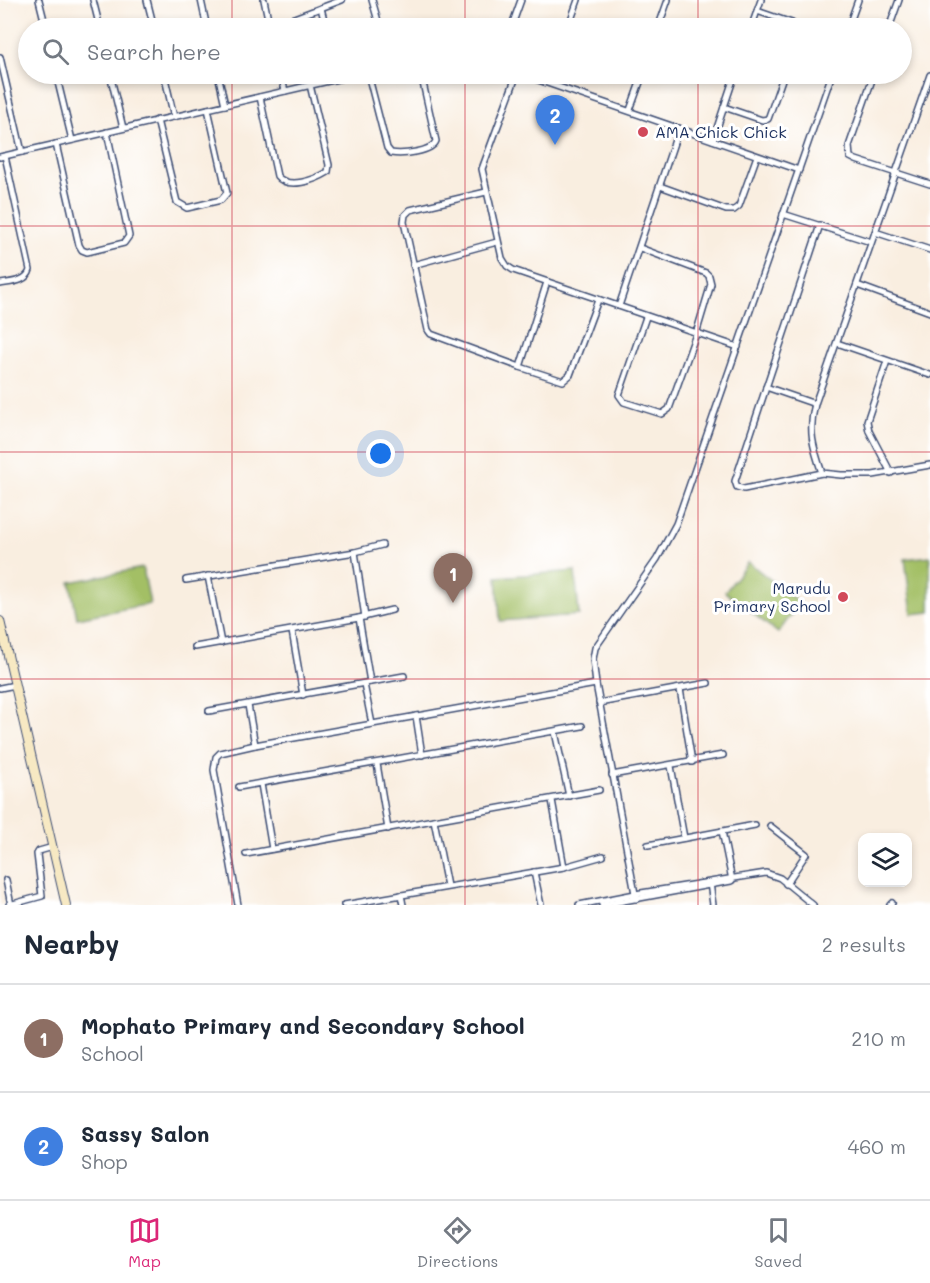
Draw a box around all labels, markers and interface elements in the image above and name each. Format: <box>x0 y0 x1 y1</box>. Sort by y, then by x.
search box <box>18 18 912 84</box>
icon: search <box>39 35 72 68</box>
text: Search here <box>87 37 221 66</box>
pin: 2 <box>536 96 574 145</box>
place label: AMA Chick Chick <box>655 121 787 142</box>
marker: AMA Chick Chick <box>636 125 650 139</box>
your location <box>366 439 395 468</box>
pin: 1 <box>434 554 472 603</box>
place label: Marudu Primary School <box>714 577 831 616</box>
marker: Marudu Primary School <box>836 590 850 604</box>
map controls <box>858 833 912 887</box>
button: layers <box>858 833 912 887</box>
text: Nearby <box>24 927 119 961</box>
text: 2 results <box>822 931 906 957</box>
text: Mophato Primary and Secondary School <box>81 1011 525 1040</box>
text: 1 <box>39 1025 48 1051</box>
text: 210 m <box>851 1025 906 1051</box>
text: School <box>81 1040 144 1066</box>
text: Sassy Salon <box>81 1119 210 1148</box>
text: 2 <box>38 1133 49 1159</box>
text: 460 m <box>848 1133 906 1159</box>
text: Shop <box>81 1148 128 1174</box>
tab: Map <box>128 1214 161 1271</box>
tab: Directions <box>417 1214 498 1271</box>
tab: Saved <box>754 1214 802 1271</box>

